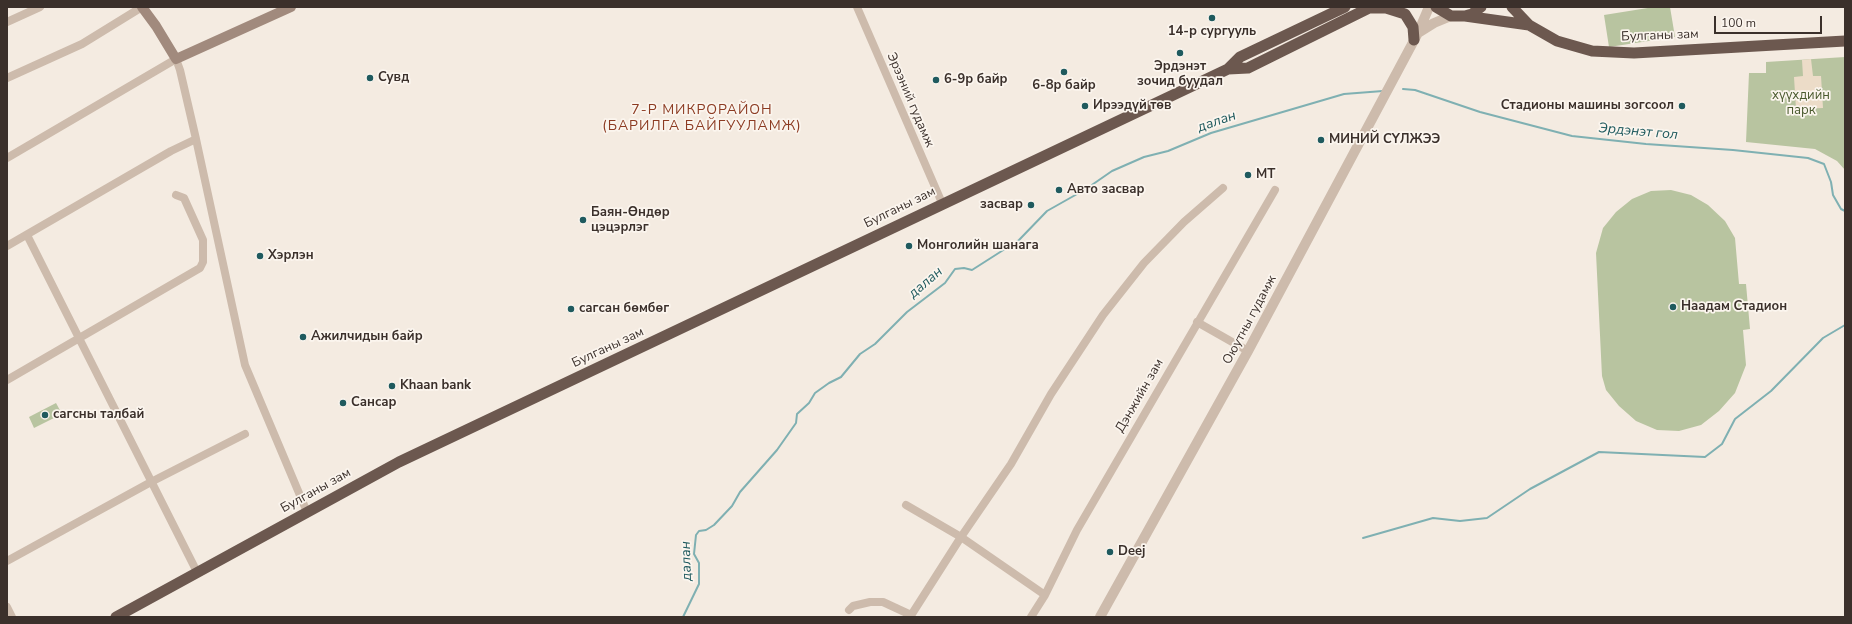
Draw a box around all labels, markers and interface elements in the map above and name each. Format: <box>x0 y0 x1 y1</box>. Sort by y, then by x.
scale bar <box>1716 8 1824 34</box>
marker: 14-р сургууль <box>1207 13 1217 23</box>
text: 100 m <box>1721 15 1756 31</box>
place label: 14-р сургууль <box>1168 24 1256 40</box>
street label: Булганы зам <box>1621 27 1699 45</box>
marker: Эрдэнэт зочид буудал <box>1175 48 1185 58</box>
street label: Эрээний гудамж <box>883 50 937 150</box>
place label: Эрдэнэт зочид буудал <box>1137 59 1223 90</box>
marker: 6-8р байр <box>1059 67 1069 77</box>
place label: Сувд <box>378 70 409 86</box>
place label: 6-9р байр <box>944 72 1008 88</box>
marker: Сувд <box>365 73 375 83</box>
marker: 6-9р байр <box>931 75 941 85</box>
place label: 6-8р байр <box>1032 78 1096 94</box>
park label: хүүхдийн парк <box>1772 88 1830 119</box>
place label: Ирээдүй төв <box>1093 98 1171 114</box>
place label: Стадионы машины зогсоол <box>1501 98 1674 114</box>
marker: Ирээдүй төв <box>1080 101 1090 111</box>
marker: Стадионы машины зогсоол <box>1677 101 1687 111</box>
district label: 7-Р МИКРОРАЙОН (БАРИЛГА БАЙГУУЛАМЖ) <box>602 103 802 136</box>
water label: далан <box>1196 108 1238 136</box>
water label: Эрдэнэт гол <box>1598 120 1678 144</box>
place label: МИНИЙ СҮЛЖЭЭ <box>1329 132 1440 148</box>
marker: МИНИЙ СҮЛЖЭЭ <box>1316 135 1326 145</box>
place label: МТ <box>1256 167 1275 183</box>
marker: МТ <box>1243 170 1253 180</box>
place label: Авто засвар <box>1067 182 1144 198</box>
street label: Булганы зам <box>862 184 938 232</box>
marker: Авто засвар <box>1054 185 1064 195</box>
place label: засвар <box>980 197 1023 213</box>
marker: засвар <box>1026 200 1036 210</box>
place label: Баян-Өндөр цэцэрлэг <box>591 205 670 236</box>
marker: Баян-Өндөр цэцэрлэг <box>578 215 588 225</box>
place label: Монголийн шанага <box>917 238 1039 254</box>
marker: Монголийн шанага <box>904 241 914 251</box>
place label: Хэрлэн <box>268 248 314 264</box>
marker: Хэрлэн <box>255 251 265 261</box>
water label: далан <box>906 264 946 302</box>
street label: Оюутны гудамж <box>1220 273 1280 367</box>
place label: Наадам Стадион <box>1681 299 1787 315</box>
place label: сагсан бөмбөг <box>579 301 669 317</box>
marker: Наадам Стадион <box>1668 302 1678 312</box>
marker: сагсан бөмбөг <box>566 304 576 314</box>
street label: Булганы зам <box>570 325 646 371</box>
place label: Ажилчидын байр <box>311 329 423 345</box>
marker: Ажилчидын байр <box>298 332 308 342</box>
street label: Дэнжийн зам <box>1113 356 1167 436</box>
place label: Khaan bank <box>400 378 471 394</box>
marker: Khaan bank <box>387 381 397 391</box>
place label: Сансар <box>351 395 396 411</box>
marker: Сансар <box>338 398 348 408</box>
place label: сагсны талбай <box>53 407 144 423</box>
marker: сагсны талбай <box>40 410 50 420</box>
street label: Булганы зам <box>278 465 354 517</box>
water label: далан <box>678 541 696 581</box>
place label: Deej <box>1118 544 1145 560</box>
marker: Deej <box>1105 547 1115 557</box>

